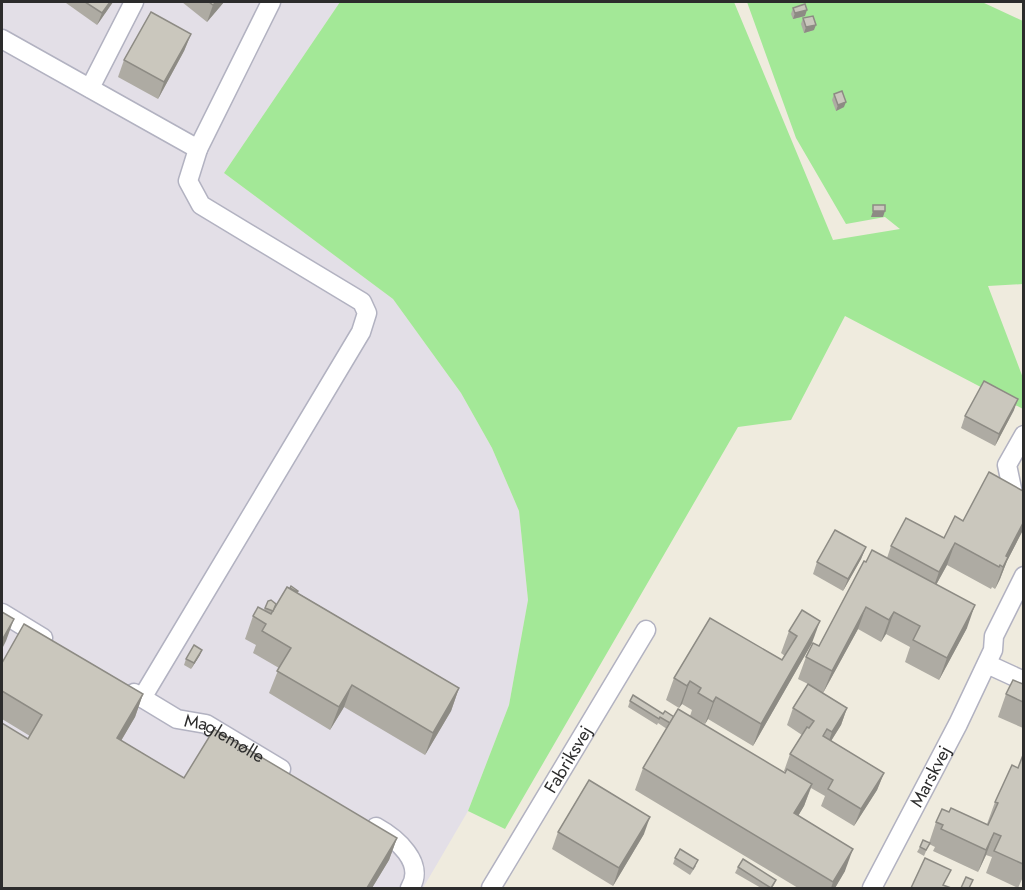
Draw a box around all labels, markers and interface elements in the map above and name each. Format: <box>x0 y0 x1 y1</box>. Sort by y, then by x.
street label: Maglemølle <box>182 707 270 769</box>
street label: Fabriksvej <box>538 721 599 798</box>
street label: Marskvej <box>904 741 957 812</box>

